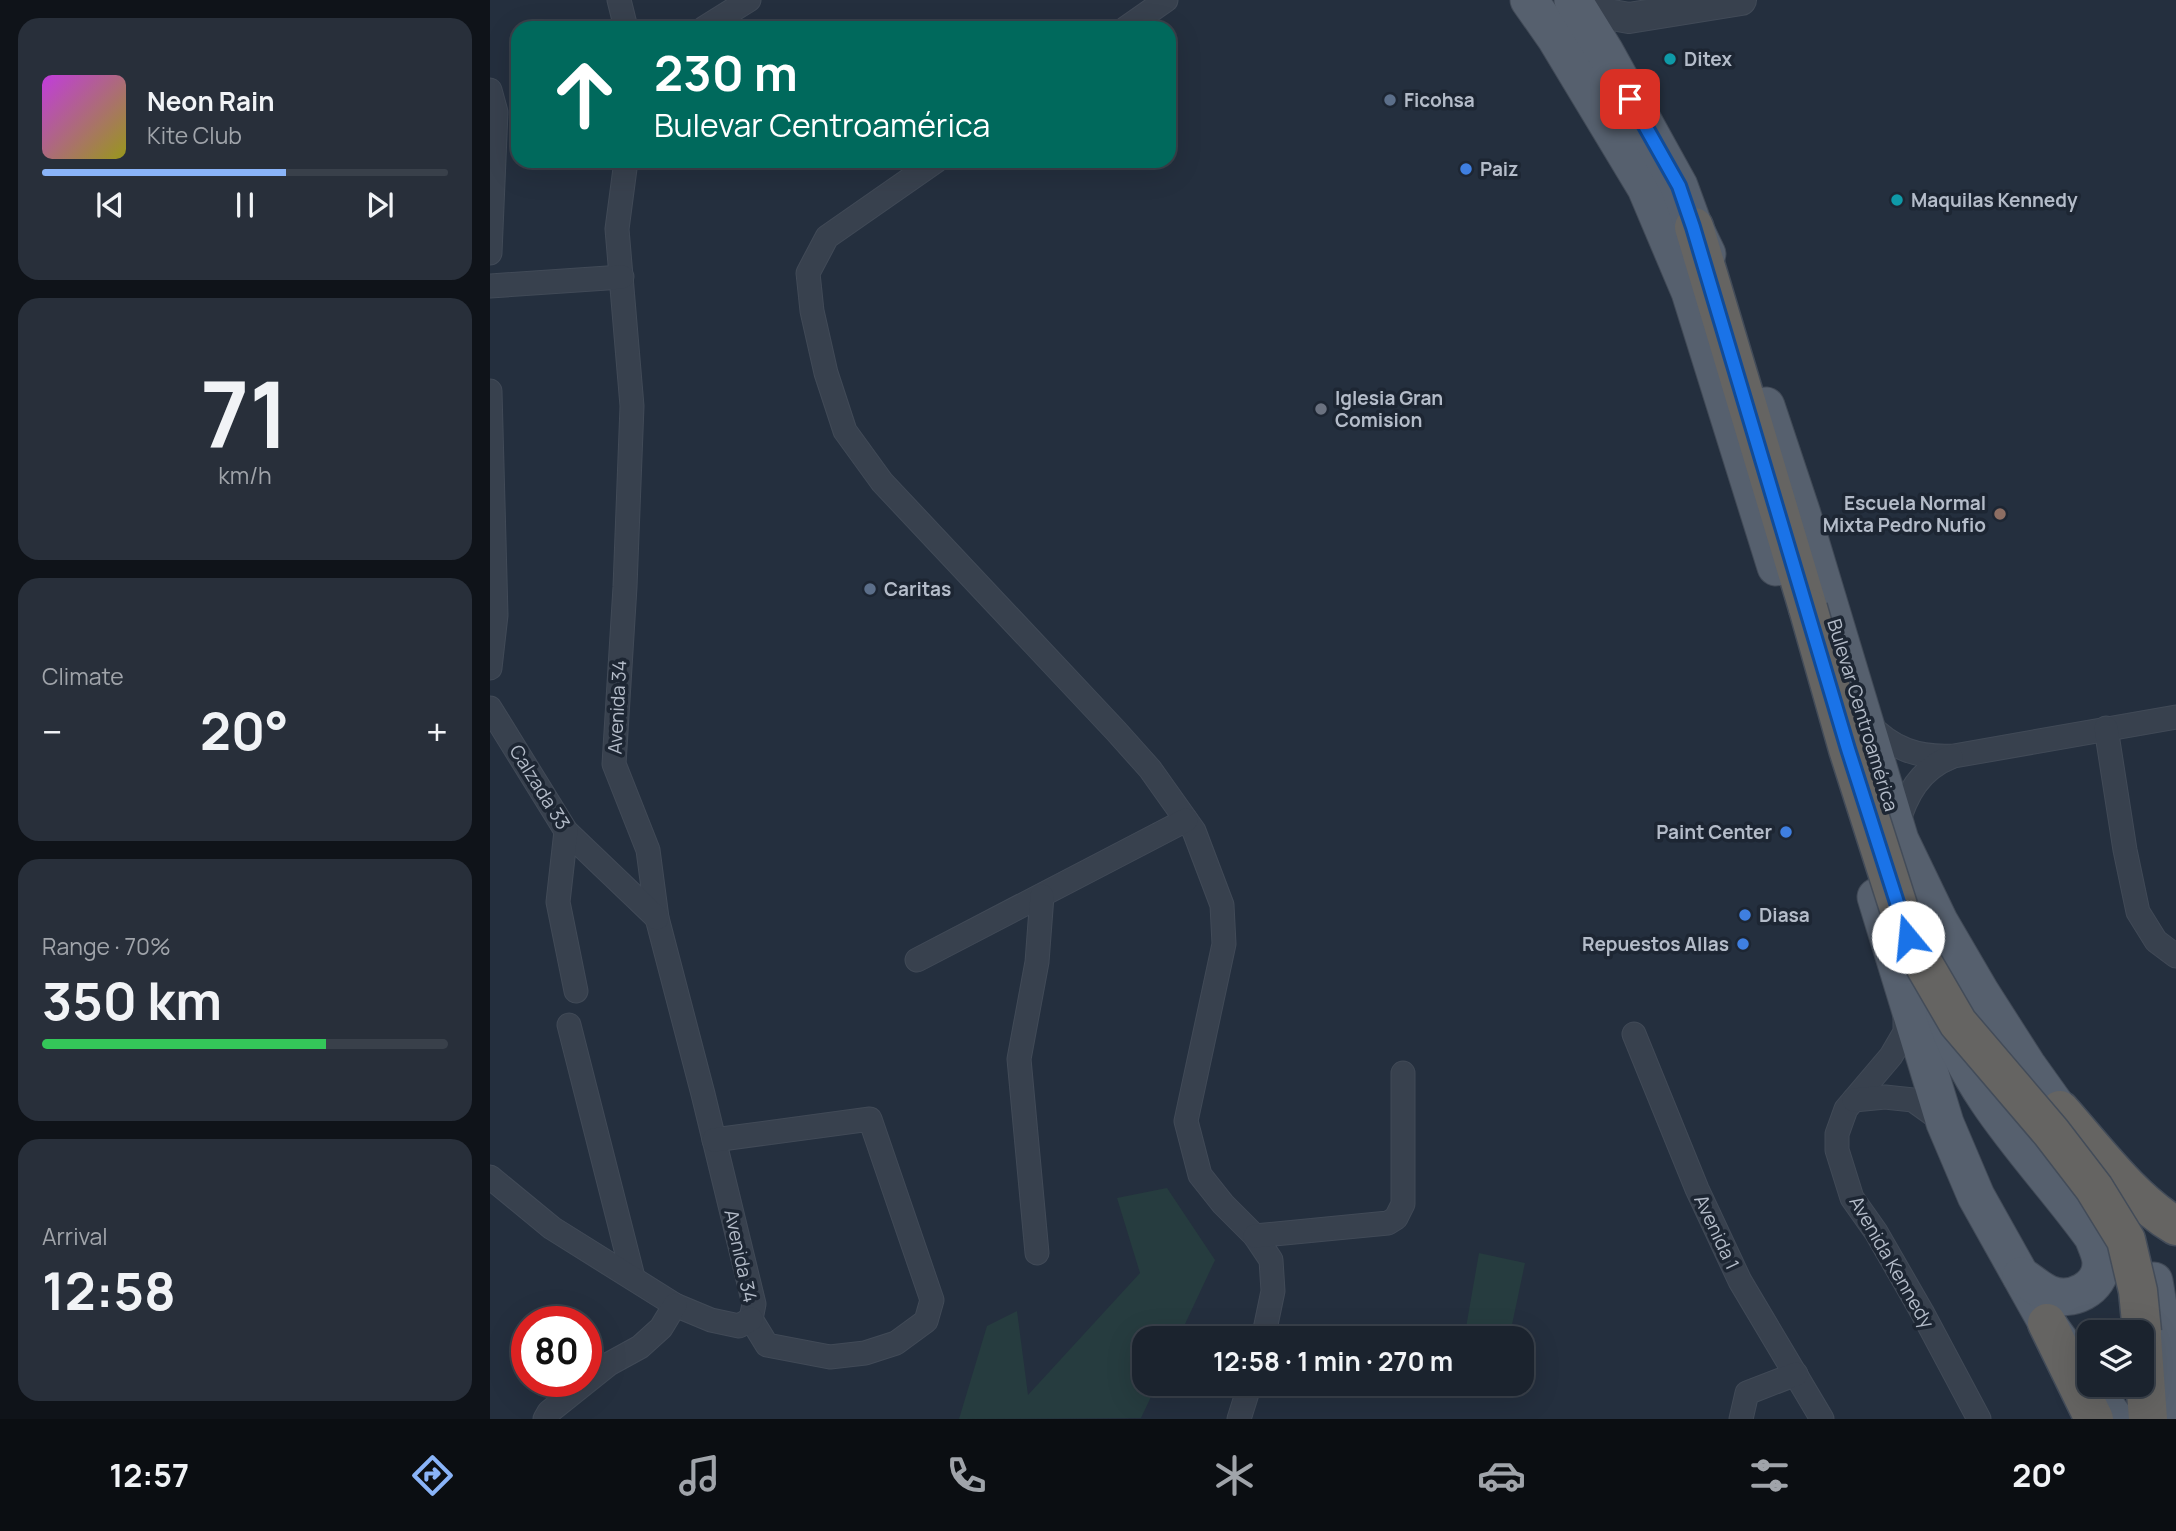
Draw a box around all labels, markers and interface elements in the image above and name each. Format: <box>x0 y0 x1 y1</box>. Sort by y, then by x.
text: 230 m <box>654 39 798 106</box>
place label: Ditex <box>1684 46 1732 72</box>
icon: ahead <box>539 49 630 140</box>
marker: Ditex <box>1662 51 1678 67</box>
pin <box>1600 69 1660 129</box>
icon: arrive <box>1611 80 1649 118</box>
text: Neon Rain <box>147 83 275 119</box>
place label: Ficohsa <box>1404 87 1475 113</box>
marker: Ficohsa <box>1382 92 1398 108</box>
text: Bulevar Centroamérica <box>654 103 990 147</box>
text: Kite Club <box>147 119 242 151</box>
place label: Paiz <box>1480 156 1518 182</box>
marker: Paiz <box>1458 161 1474 177</box>
icon: previous <box>91 186 129 224</box>
icon: pause <box>226 186 264 224</box>
icon: next <box>361 186 399 224</box>
place label: Maquilas Kennedy <box>1911 187 2078 213</box>
marker: Maquilas Kennedy <box>1889 192 1905 208</box>
text: 71 <box>201 351 289 475</box>
place label: Iglesia Gran Comision <box>1335 385 1443 433</box>
marker: Iglesia Gran Comision <box>1313 401 1329 417</box>
text: km/h <box>218 459 272 491</box>
place label: Escuela Normal Mixta Pedro Nufio <box>1823 490 1986 538</box>
marker: Escuela Normal Mixta Pedro Nufio <box>1992 506 2008 522</box>
place label: Caritas <box>884 576 951 602</box>
marker: Caritas <box>862 581 878 597</box>
street label: Bulevar Centroamérica <box>1821 616 1905 814</box>
street label: Avenida 34 <box>602 659 632 755</box>
text: Climate <box>42 660 124 692</box>
text: 20° <box>200 695 289 766</box>
text: − <box>42 705 63 757</box>
text: + <box>426 705 448 757</box>
street label: Calzada 33 <box>504 740 576 834</box>
place label: Paint Center <box>1656 819 1772 845</box>
marker: Paint Center <box>1778 824 1794 840</box>
position arrow <box>1871 900 1945 974</box>
place label: Diasa <box>1759 902 1810 928</box>
marker: Diasa <box>1737 907 1753 923</box>
text: Range · 70% <box>42 930 171 962</box>
place label: Repuestos Allas <box>1582 931 1729 957</box>
marker: Repuestos Allas <box>1735 936 1751 952</box>
text: 350 km <box>42 965 222 1036</box>
street label: Avenida 1 <box>1688 1190 1746 1274</box>
street label: Avenida Kennedy <box>1844 1191 1940 1333</box>
street label: Avenida 34 <box>718 1207 764 1305</box>
text: Arrival <box>42 1220 108 1252</box>
text: 12:58 <box>42 1255 176 1326</box>
speed limit sign: 80 <box>511 1306 602 1397</box>
map controls <box>2077 1320 2154 1397</box>
button: layers <box>2077 1320 2154 1397</box>
text: 12:58 · 1 min · 270 m <box>1213 1343 1453 1379</box>
icon: directions <box>408 1451 457 1500</box>
icon: music <box>675 1451 724 1500</box>
icon: phone <box>942 1451 991 1500</box>
icon: climate <box>1210 1451 1259 1500</box>
icon: car <box>1477 1451 1526 1500</box>
icon: filters <box>1745 1451 1794 1500</box>
text: 12:57 <box>109 1453 189 1497</box>
text: 20° <box>2012 1453 2067 1497</box>

